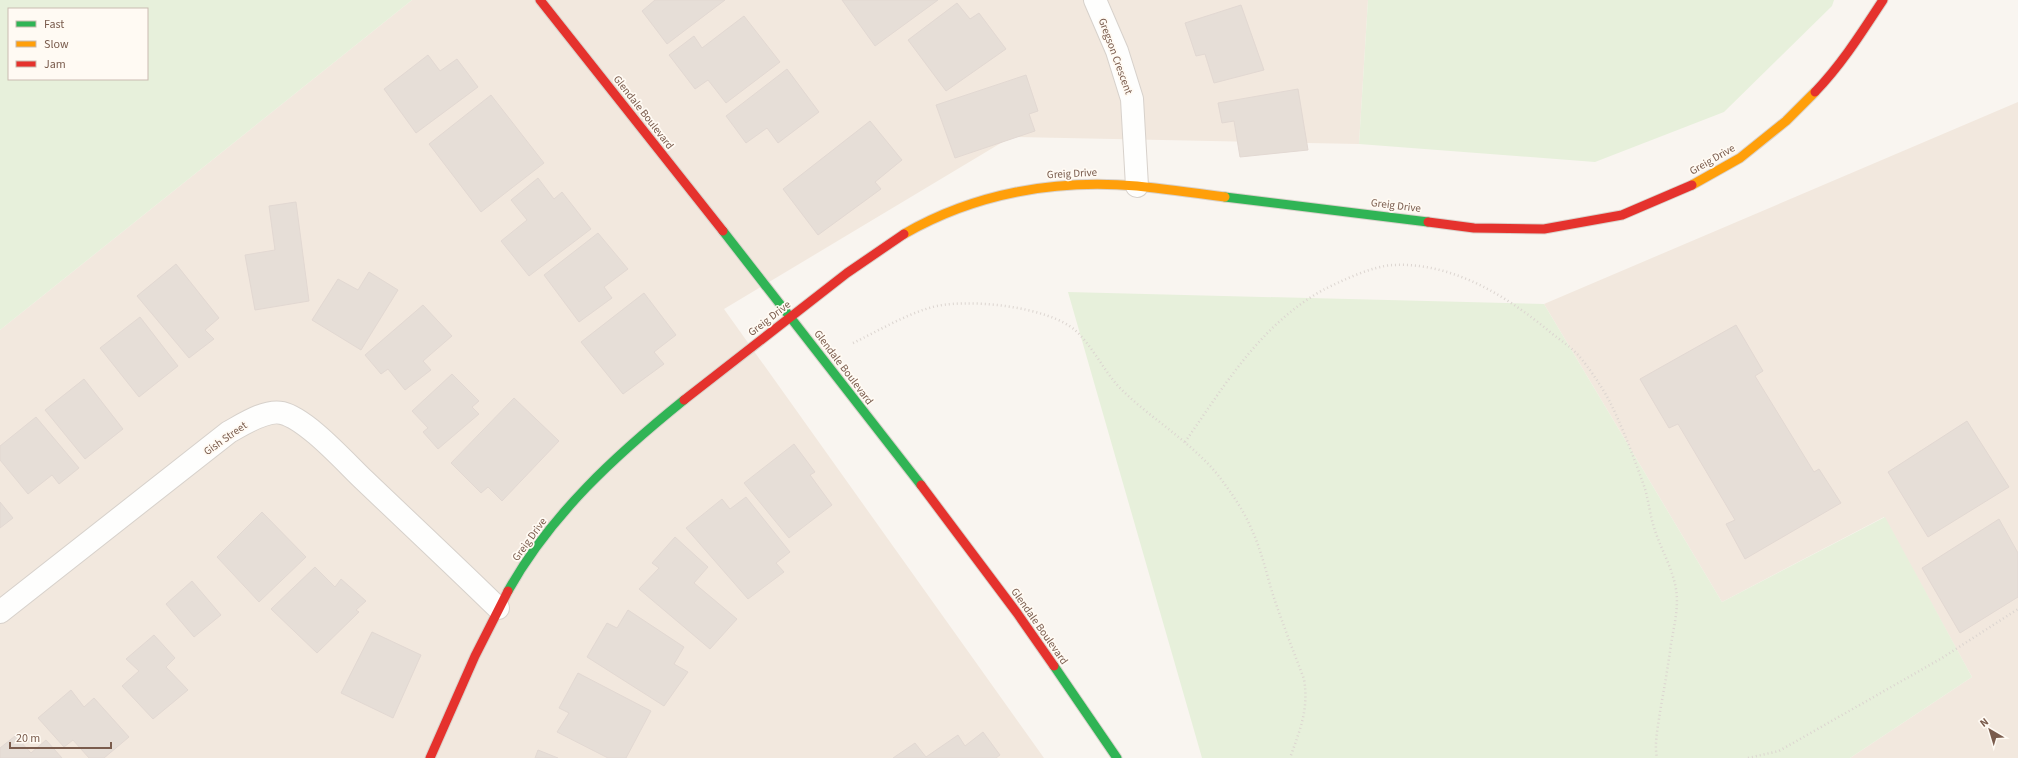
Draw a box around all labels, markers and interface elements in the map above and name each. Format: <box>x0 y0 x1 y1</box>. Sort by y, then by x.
legend <box>8 8 148 80</box>
text: Fast <box>44 16 64 33</box>
street label: Gregson Crescent <box>1095 16 1136 97</box>
text: Slow <box>44 36 69 53</box>
text: Jam <box>44 56 66 73</box>
street label: Glendale Boulevard <box>610 72 677 152</box>
street label: Greig Drive <box>1687 140 1738 178</box>
street label: Greig Drive <box>1047 165 1098 182</box>
street label: Greig Drive <box>1370 195 1422 216</box>
street label: Greig Drive <box>745 297 794 340</box>
street label: Glendale Boulevard <box>810 327 877 408</box>
street label: Gish Street <box>201 418 250 459</box>
street label: Greig Drive <box>509 514 551 564</box>
street label: Glendale Boulevard <box>1008 585 1072 668</box>
north arrow <box>1970 710 2010 750</box>
text: N <box>1977 714 1992 731</box>
scale bar <box>10 724 111 750</box>
text: 20 m <box>16 730 40 747</box>

